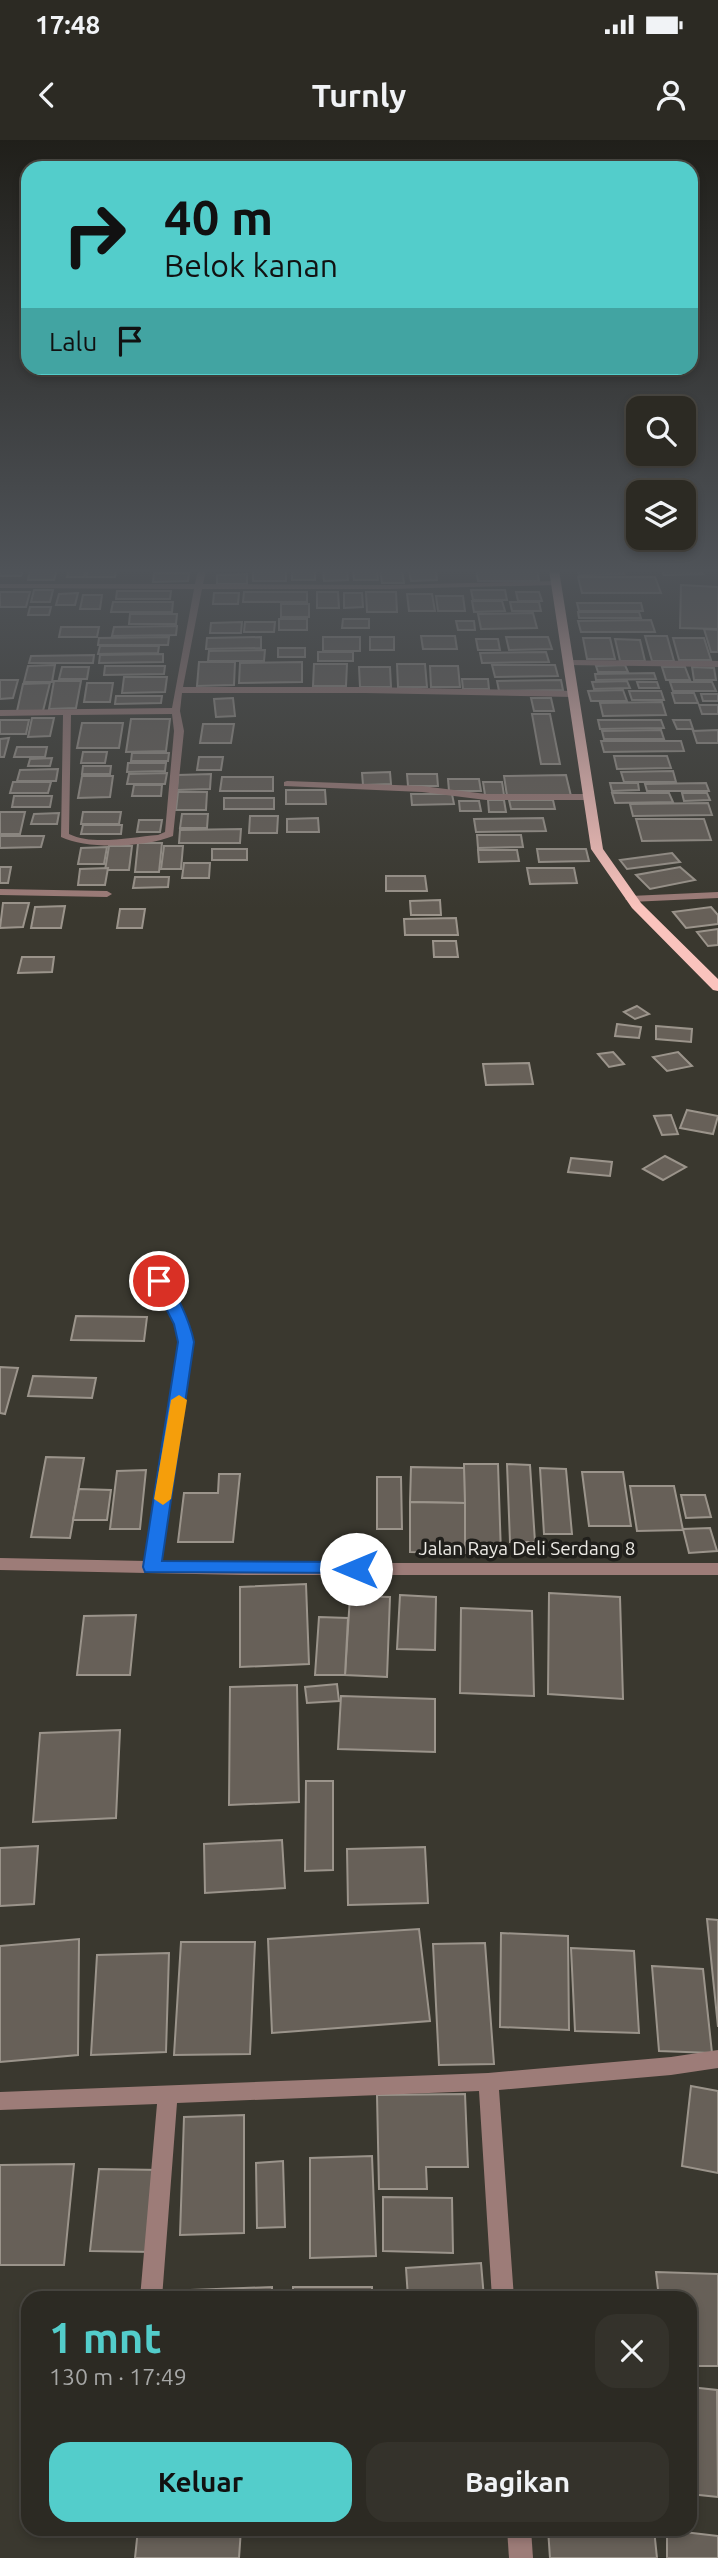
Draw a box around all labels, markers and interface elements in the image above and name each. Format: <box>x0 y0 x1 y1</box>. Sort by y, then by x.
text: 17:48 <box>35 10 100 39</box>
icon: back <box>28 76 66 114</box>
icon: person <box>652 76 690 114</box>
text: Turnly <box>312 77 406 113</box>
icon: right <box>49 189 140 280</box>
text: 40 m <box>164 189 273 244</box>
text: Belok kanan <box>164 247 338 283</box>
icon: arrive <box>111 322 149 360</box>
text: Lalu <box>49 327 97 356</box>
map controls <box>626 396 696 550</box>
button: search <box>626 396 696 466</box>
button: layers <box>626 480 696 550</box>
pin <box>129 1251 189 1311</box>
icon: arrive <box>140 1262 178 1300</box>
position arrow <box>319 1532 393 1606</box>
street label: Jalan Raya Deli Serdang 8 <box>418 1537 636 1559</box>
text: 1 mnt <box>49 2314 162 2361</box>
button: close <box>595 2314 669 2388</box>
text: 130 m · 17:49 <box>49 2364 187 2389</box>
button: Keluar <box>49 2442 352 2522</box>
button: Bagikan <box>366 2442 669 2522</box>

